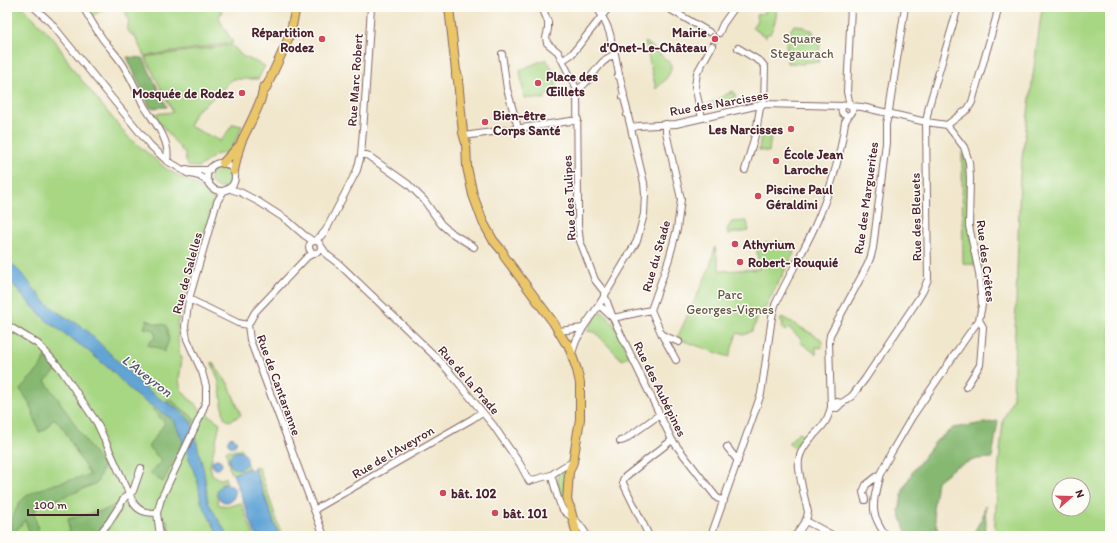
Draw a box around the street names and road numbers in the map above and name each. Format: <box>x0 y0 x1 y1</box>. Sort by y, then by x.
street label: Rue Marc Robert <box>344 33 366 127</box>
street label: Rue des Narcisses <box>668 87 770 119</box>
street label: Rue des Marguerites <box>851 141 881 255</box>
street label: Rue des Tulipes <box>559 155 579 241</box>
street label: Rue des Bleuets <box>908 172 924 261</box>
street label: Rue du Stade <box>639 219 673 293</box>
street label: Rue des Crêtes <box>974 219 999 303</box>
street label: Rue de Salelles <box>169 230 205 315</box>
street label: Rue de Cantaranne <box>254 333 304 437</box>
street label: Rue des Aubépines <box>630 339 690 439</box>
street label: Rue de la Prade <box>435 343 503 417</box>
street label: Rue de l'Aveyron <box>349 422 437 482</box>

